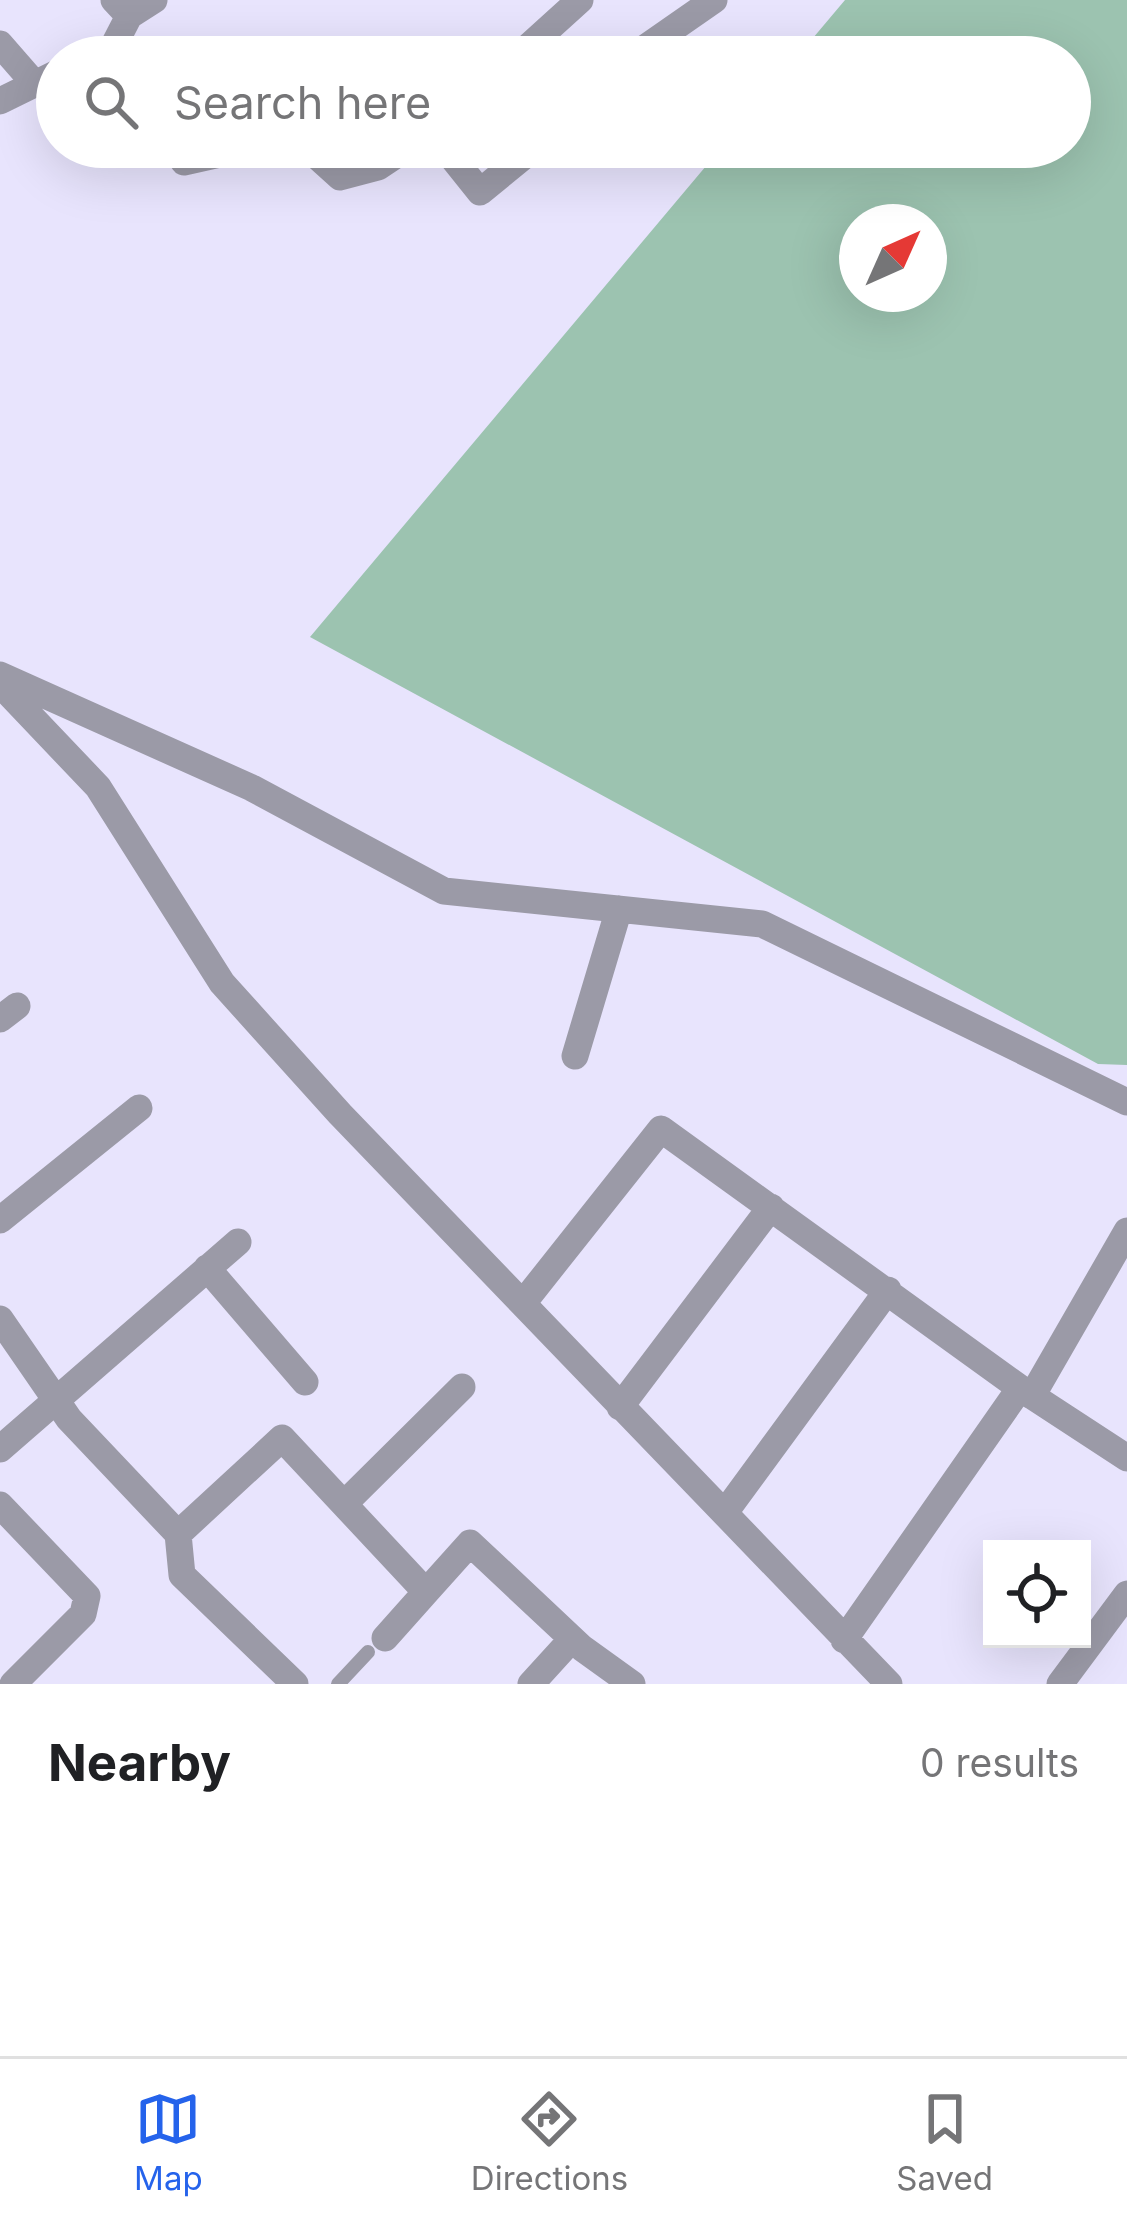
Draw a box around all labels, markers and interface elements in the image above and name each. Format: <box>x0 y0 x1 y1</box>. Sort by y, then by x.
search box <box>36 36 1091 168</box>
icon: search <box>78 69 144 135</box>
text: Search here <box>174 75 431 130</box>
north arrow <box>839 204 947 312</box>
map controls <box>983 1540 1091 1648</box>
button: locate <box>983 1540 1091 1648</box>
text: Nearby <box>48 1732 231 1793</box>
text: 0 results <box>920 1739 1079 1786</box>
tab: Map <box>134 2086 203 2198</box>
tab: Directions <box>471 2086 628 2198</box>
tab: Saved <box>896 2086 993 2198</box>

